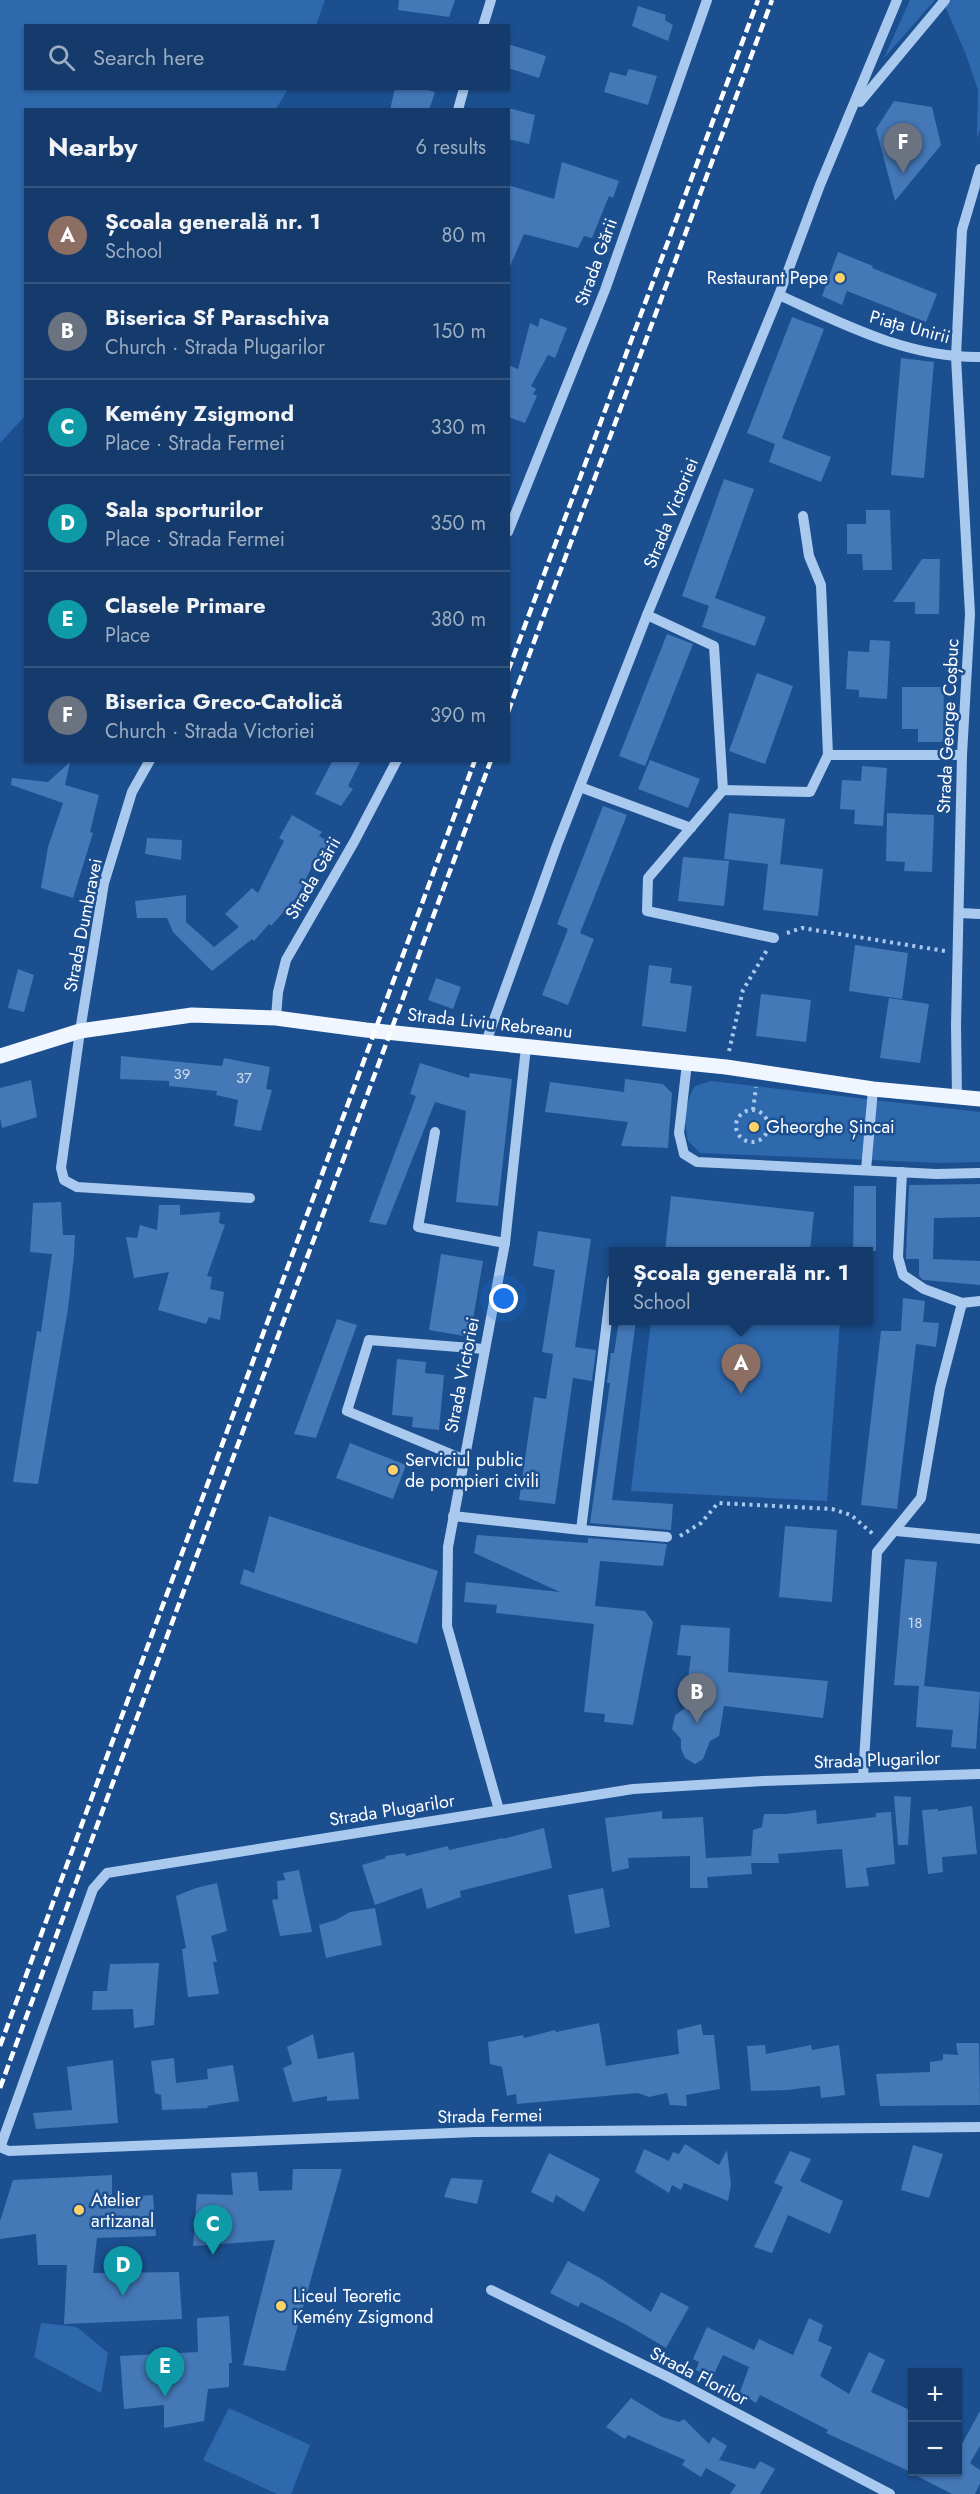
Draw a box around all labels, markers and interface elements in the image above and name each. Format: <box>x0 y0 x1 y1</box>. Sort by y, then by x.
search box <box>24 24 510 90</box>
icon: search <box>45 41 78 74</box>
text: Search here <box>93 41 204 73</box>
pin: F <box>884 124 922 173</box>
text: Nearby <box>48 128 137 166</box>
text: 6 results <box>416 133 486 162</box>
text: Școala generală nr. 1 <box>105 205 321 237</box>
street label: Strada Gării <box>568 215 624 309</box>
text: A <box>60 221 75 250</box>
text: 80 m <box>441 221 486 250</box>
text: School <box>105 237 162 266</box>
place label: Restaurant Pepe <box>707 265 828 291</box>
marker: Restaurant Pepe <box>833 271 847 285</box>
text: Biserica Sf Paraschiva <box>105 301 329 333</box>
street label: Piața Unirii <box>867 304 953 350</box>
text: B <box>61 317 74 346</box>
text: 150 m <box>432 317 486 346</box>
text: Church · Strada Plugarilor <box>105 333 325 362</box>
text: Kemény Zsigmond <box>105 397 294 429</box>
text: C <box>60 413 75 442</box>
text: 330 m <box>431 413 486 442</box>
text: Place · Strada Fermei <box>105 429 285 458</box>
street label: Strada Victoriei <box>637 454 705 572</box>
text: Sala sporturilor <box>105 493 263 525</box>
text: D <box>60 509 75 538</box>
text: 350 m <box>430 509 486 538</box>
text: Place · Strada Fermei <box>105 525 285 554</box>
text: Clasele Primare <box>105 589 266 621</box>
text: E <box>61 605 74 634</box>
text: 380 m <box>431 605 486 634</box>
text: Place <box>105 621 150 650</box>
street label: Strada George Coșbuc <box>930 638 966 814</box>
text: Biserica Greco-Catolică <box>105 685 343 717</box>
text: F <box>62 701 73 730</box>
text: 390 m <box>430 701 486 730</box>
text: Church · Strada Victoriei <box>105 717 315 746</box>
street label: Strada Gării <box>279 832 347 924</box>
street label: Strada Dumbravei <box>57 856 109 994</box>
street label: Strada Liviu Rebreanu <box>406 1001 574 1045</box>
house number: 39 <box>174 1063 190 1085</box>
house number: 37 <box>236 1067 252 1089</box>
place label: Gheorghe Șincai <box>766 1114 895 1140</box>
marker: Gheorghe Șincai <box>747 1120 761 1134</box>
popup <box>609 1247 873 1325</box>
text: Școala generală nr. 1 <box>633 1256 849 1288</box>
your location <box>489 1284 518 1313</box>
text: School <box>633 1288 691 1317</box>
street label: Strada Victoriei <box>438 1315 486 1435</box>
pin: A <box>722 1344 760 1394</box>
place label: Serviciul public de pompieri civili <box>405 1447 539 1494</box>
marker: Serviciul public de pompieri civili <box>386 1463 400 1477</box>
house number: 18 <box>908 1612 922 1634</box>
pin: B <box>678 1674 716 1723</box>
street label: Strada Plugarilor <box>813 1745 942 1775</box>
street label: Strada Plugarilor <box>327 1787 457 1833</box>
street label: Strada Fermei <box>437 2102 543 2130</box>
place label: Atelier artizanal <box>91 2187 154 2234</box>
marker: Atelier artizanal <box>72 2203 86 2217</box>
pin: C <box>194 2206 232 2255</box>
pin: D <box>104 2246 142 2296</box>
place label: Liceul Teoretic Kemény Zsigmond <box>293 2283 433 2330</box>
marker: Liceul Teoretic Kemény Zsigmond <box>274 2299 288 2313</box>
street label: Strada Florilor <box>645 2340 753 2412</box>
pin: E <box>146 2348 184 2397</box>
map controls <box>908 2368 962 2476</box>
button: + <box>908 2368 962 2422</box>
button: − <box>908 2422 962 2476</box>

